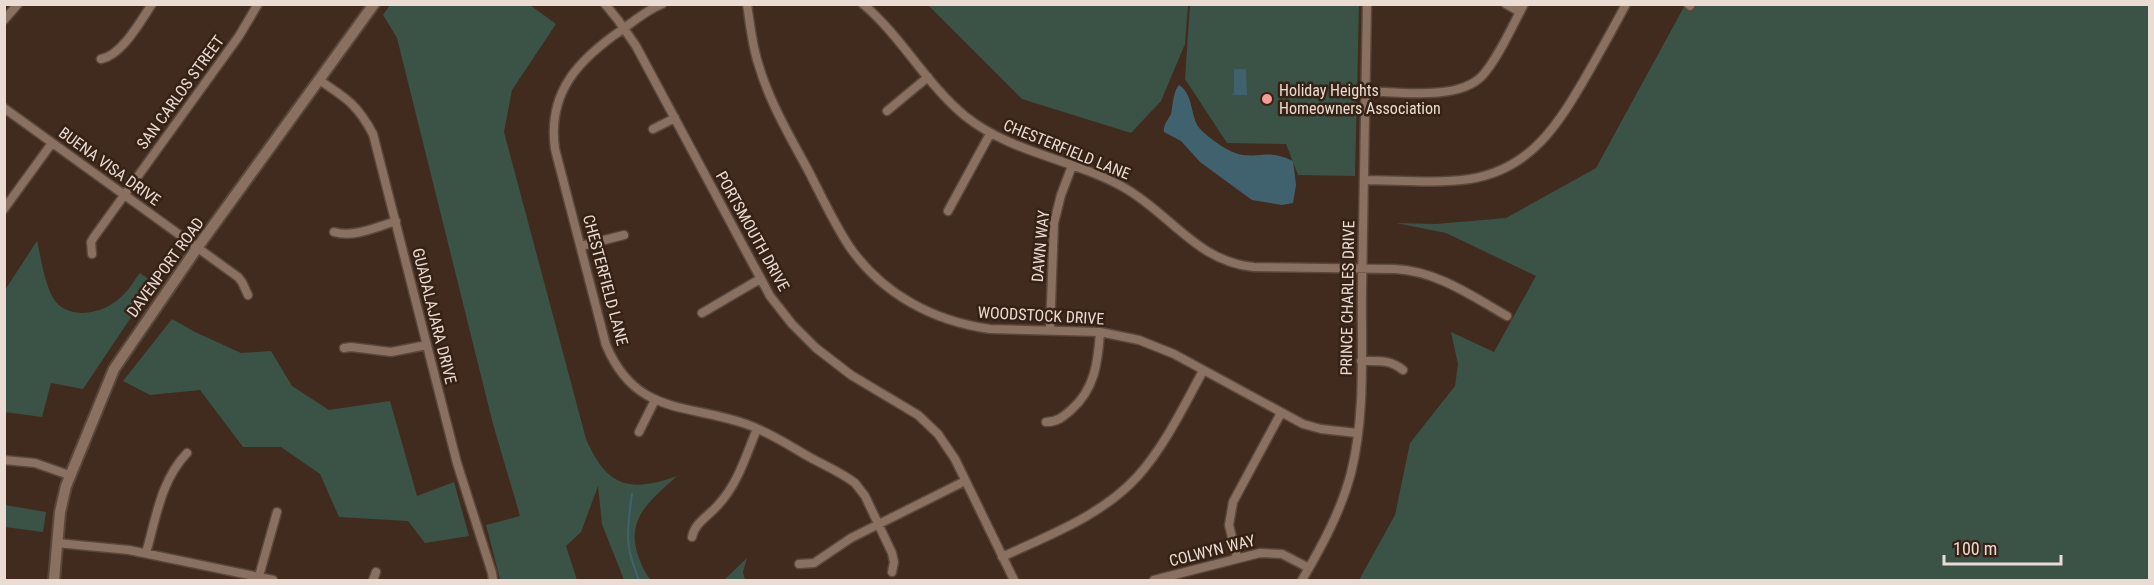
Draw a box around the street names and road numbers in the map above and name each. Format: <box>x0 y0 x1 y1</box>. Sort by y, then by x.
street label: SAN CARLOS STREET <box>133 32 228 153</box>
street label: CHESTERFIELD LANE <box>1001 115 1133 184</box>
street label: BUENA VISA DRIVE <box>55 123 164 210</box>
street label: PORTSMOUTH DRIVE <box>712 168 793 294</box>
street label: DAWN WAY <box>1028 209 1053 283</box>
street label: CHESTERFIELD LANE <box>579 213 632 348</box>
street label: DAVENPORT ROAD <box>123 214 208 321</box>
street label: PRINCE CHARLES DRIVE <box>1337 220 1358 376</box>
street label: GUADALAJARA DRIVE <box>408 246 461 386</box>
street label: WOODSTOCK DRIVE <box>977 303 1105 328</box>
street label: COLWYN WAY <box>1167 530 1258 570</box>

